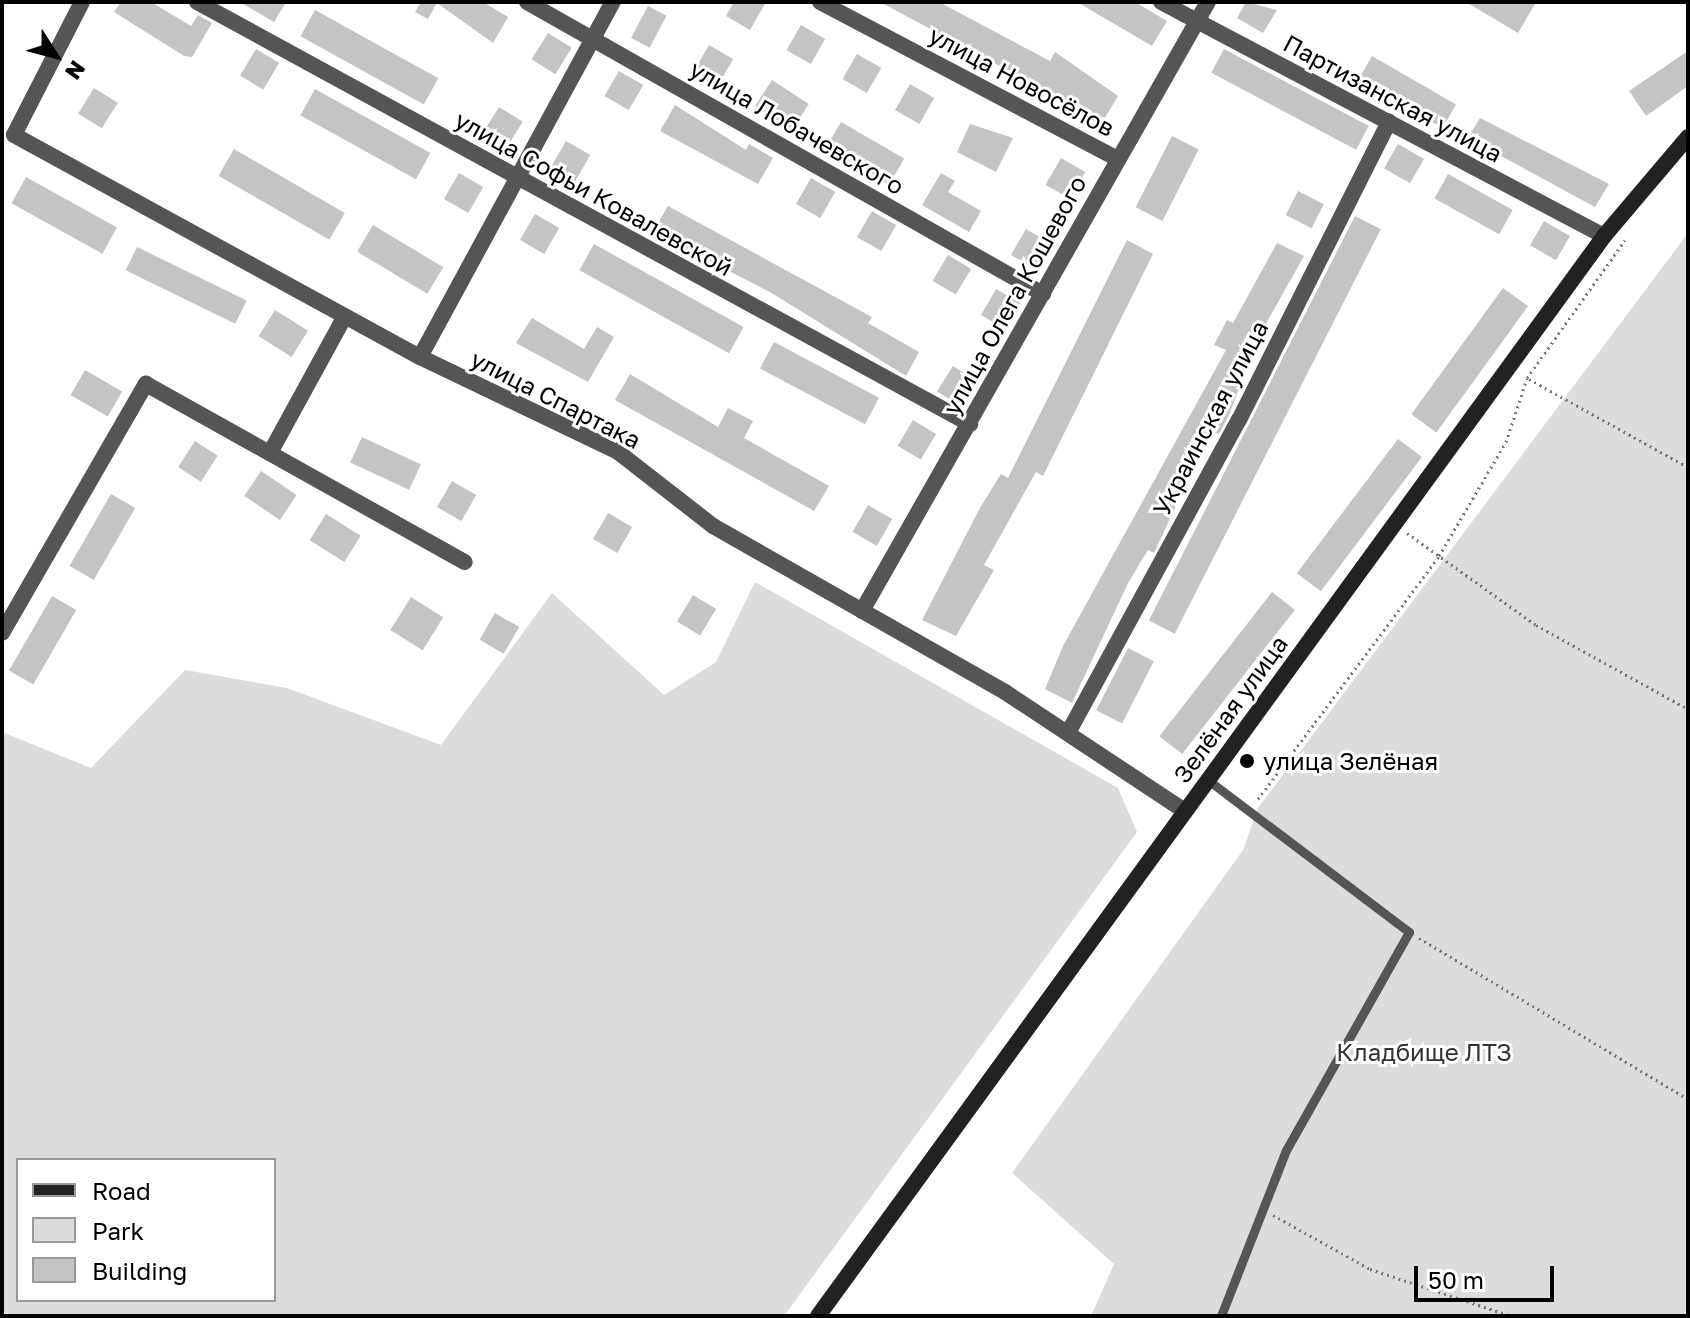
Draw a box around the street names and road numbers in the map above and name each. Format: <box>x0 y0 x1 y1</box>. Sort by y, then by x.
street label: улица Новосёлов <box>924 20 1120 142</box>
street label: Партизанская улица <box>1279 28 1507 168</box>
street label: улица Лобачевского <box>685 54 909 200</box>
street label: улица Софьи Ковалевской <box>450 105 738 281</box>
street label: улица Олега Кошевого <box>936 171 1092 419</box>
street label: Украинская улица <box>1146 316 1274 520</box>
street label: улица Спартака <box>466 344 646 454</box>
street label: Зелёная улица <box>1167 630 1293 788</box>

